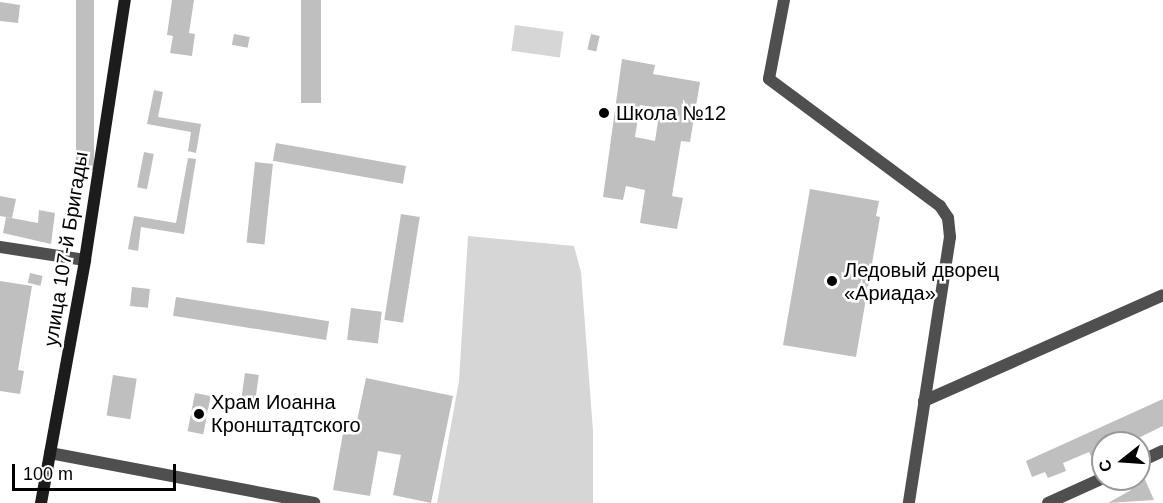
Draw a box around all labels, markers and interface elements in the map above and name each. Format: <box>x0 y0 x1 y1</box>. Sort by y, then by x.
place label: Школа №12 <box>616 101 726 125</box>
marker: Школа №12 <box>597 106 611 120</box>
street label: улица 107-й Бригады <box>39 150 93 348</box>
place label: Ледовый дворец «Ариада» <box>844 258 999 305</box>
marker: Ледовый дворец «Ариада» <box>825 274 839 288</box>
place label: Храм Иоанна Кронштадтского <box>211 390 361 437</box>
marker: Храм Иоанна Кронштадтского <box>192 407 206 421</box>
north arrow <box>1091 431 1151 491</box>
scale bar <box>15 452 178 490</box>
text: С <box>1095 458 1115 474</box>
text: 100 m <box>23 464 73 484</box>

